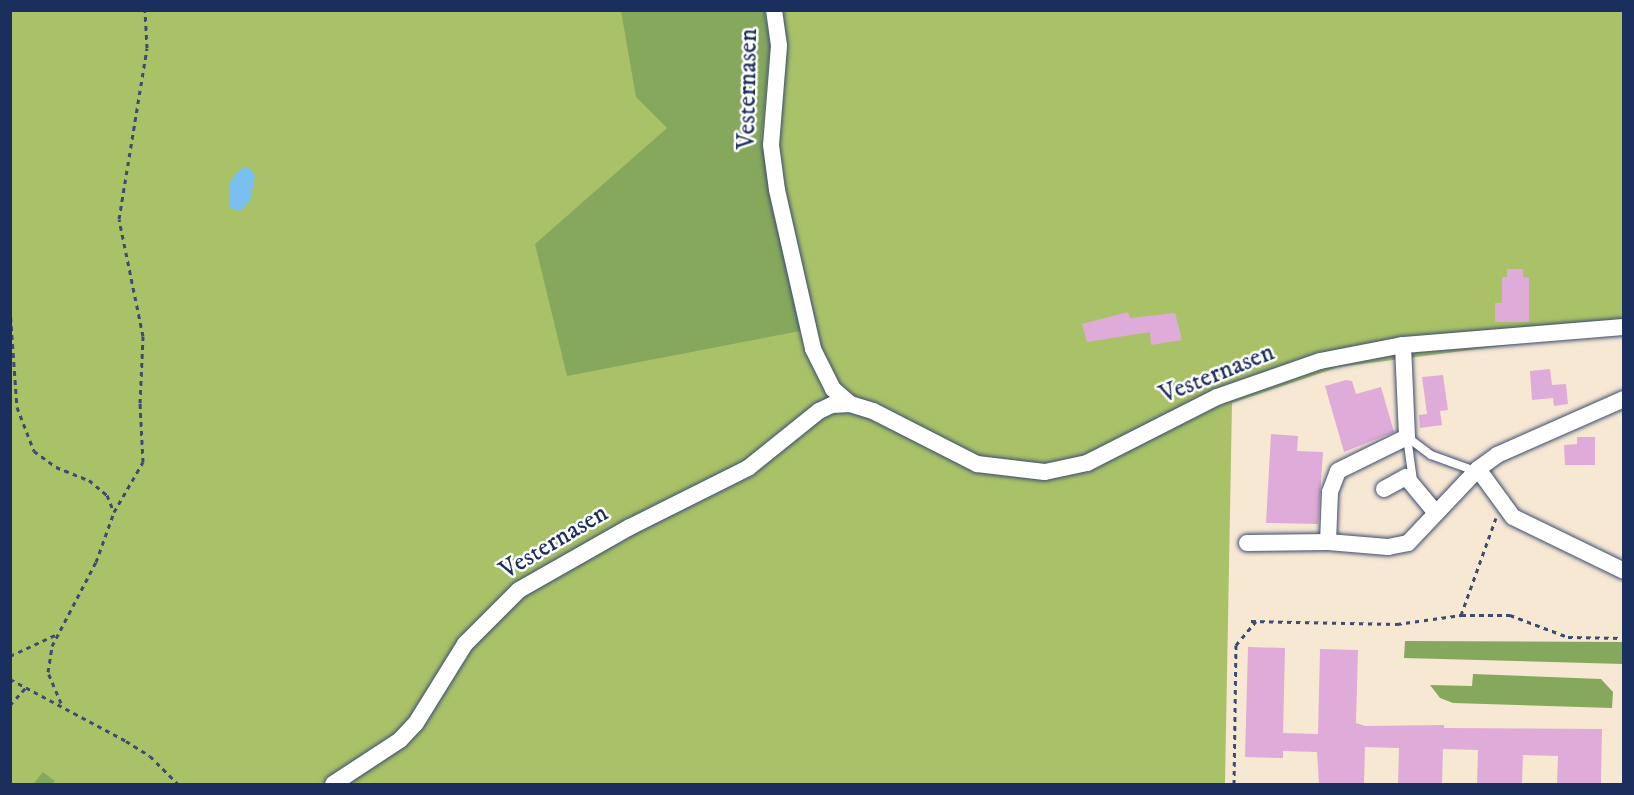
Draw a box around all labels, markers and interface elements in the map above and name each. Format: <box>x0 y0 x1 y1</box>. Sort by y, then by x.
street label: Vesternasen <box>731 28 765 150</box>
street label: Vesternasen <box>1155 337 1279 411</box>
street label: Vesternasen <box>494 497 614 587</box>

